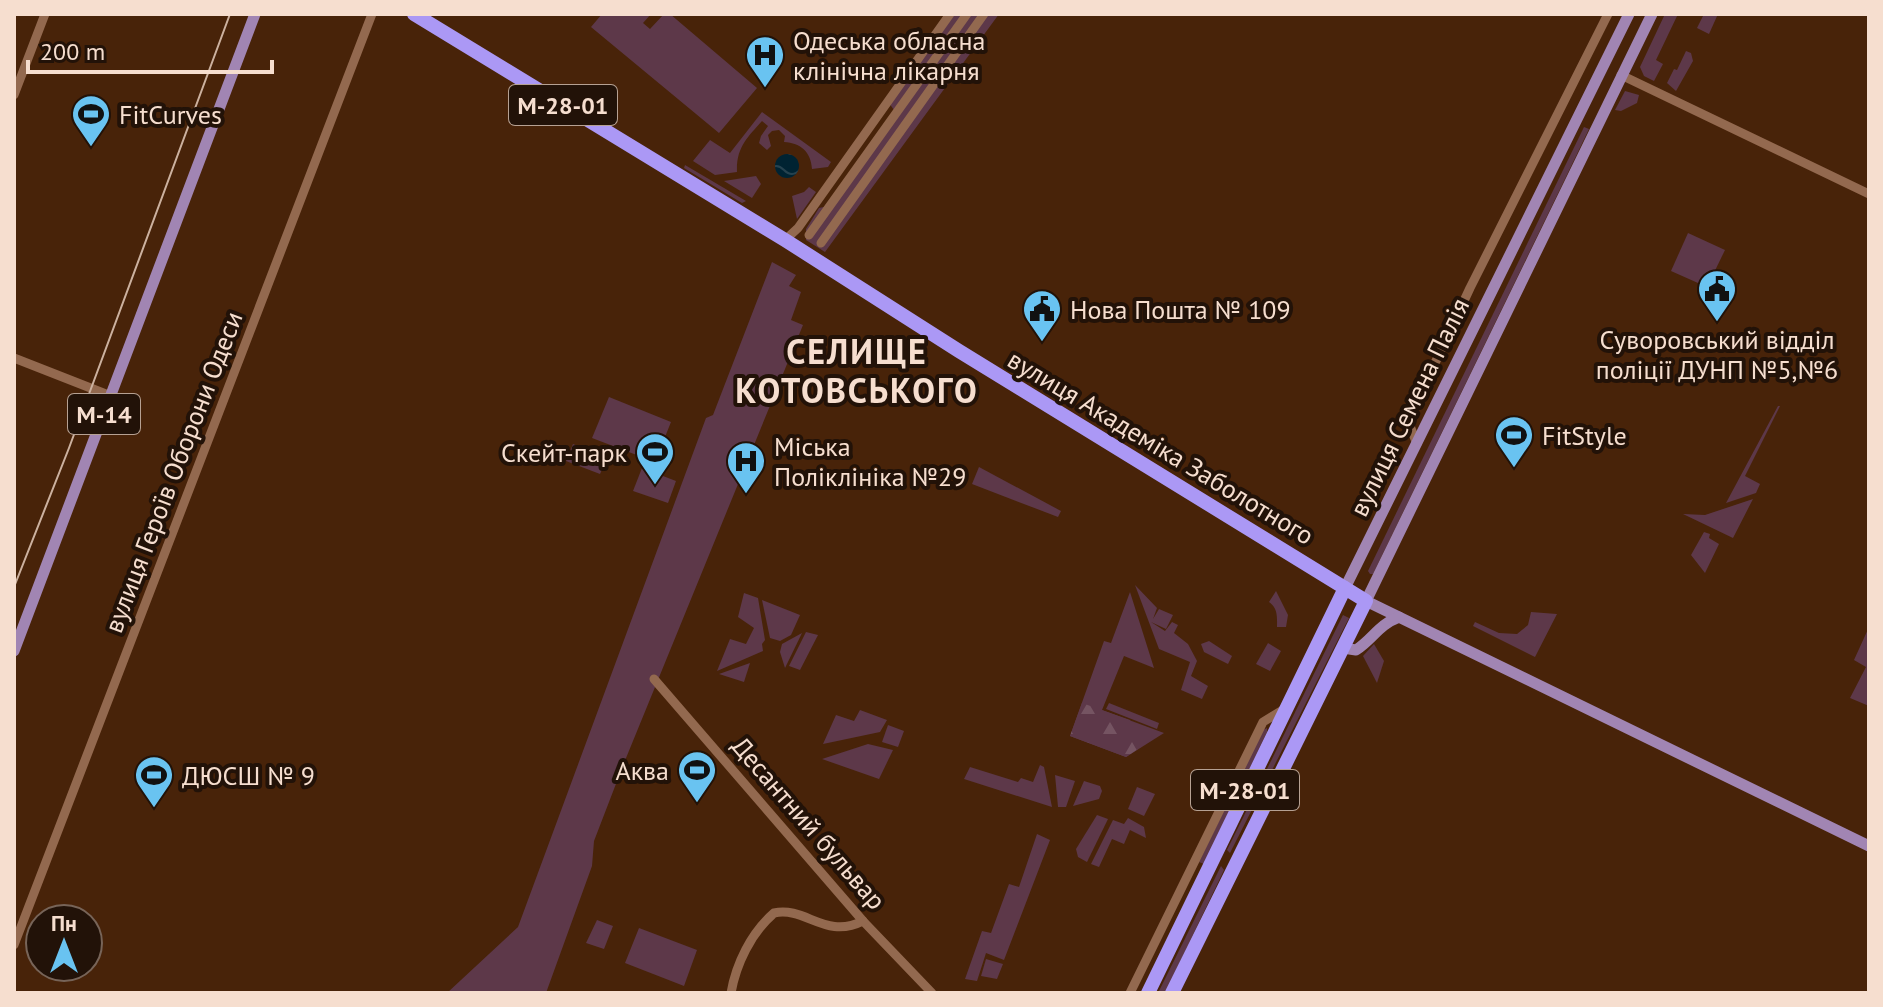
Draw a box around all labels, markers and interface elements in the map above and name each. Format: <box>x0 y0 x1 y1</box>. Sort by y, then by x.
scale bar <box>28 24 272 74</box>
place label: Одеська обласна клінічна лікарня <box>793 24 985 87</box>
hospital icon: Одеська обласна клінічна лікарня <box>744 34 786 89</box>
text: 200 m <box>40 36 105 67</box>
road number: М-28-01 <box>509 85 617 125</box>
sports icon: FitCurves <box>70 93 112 148</box>
place label: FitCurves <box>119 98 222 131</box>
public building icon: Суворовський відділ поліції ДУНП №5,№6 <box>1696 268 1738 323</box>
public building icon: Нова Пошта № 109 <box>1021 288 1063 343</box>
street label: вулиця Семена Палія <box>1342 292 1476 522</box>
place label: Нова Пошта № 109 <box>1070 293 1291 326</box>
street label: вулиця Героїв Оборони Одеси <box>96 307 250 637</box>
place label: Суворовський відділ поліції ДУНП №5,№6 <box>1596 323 1838 386</box>
district label: СЕЛИЩЕ КОТОВСЬКОГО <box>735 329 979 412</box>
street label: вулиця Академіка Заболотного <box>1002 342 1320 552</box>
road number: М-14 <box>68 394 140 434</box>
sports icon: FitStyle <box>1493 414 1535 469</box>
place label: FitStyle <box>1542 419 1627 452</box>
place label: Міська Поліклініка №29 <box>774 430 966 493</box>
sports icon: Скейт-парк <box>634 431 676 486</box>
place label: Скейт-парк <box>501 436 628 469</box>
hospital icon: Міська Поліклініка №29 <box>725 440 767 495</box>
street label: Десантний бульвар <box>725 730 893 916</box>
sports icon: Аква <box>676 749 718 804</box>
sports icon: ДЮСШ № 9 <box>133 754 175 809</box>
place label: Аква <box>615 754 669 787</box>
place label: ДЮСШ № 9 <box>182 759 315 792</box>
road number: М-28-01 <box>1191 770 1299 810</box>
north arrow <box>24 903 104 983</box>
text: Пн <box>51 909 77 937</box>

